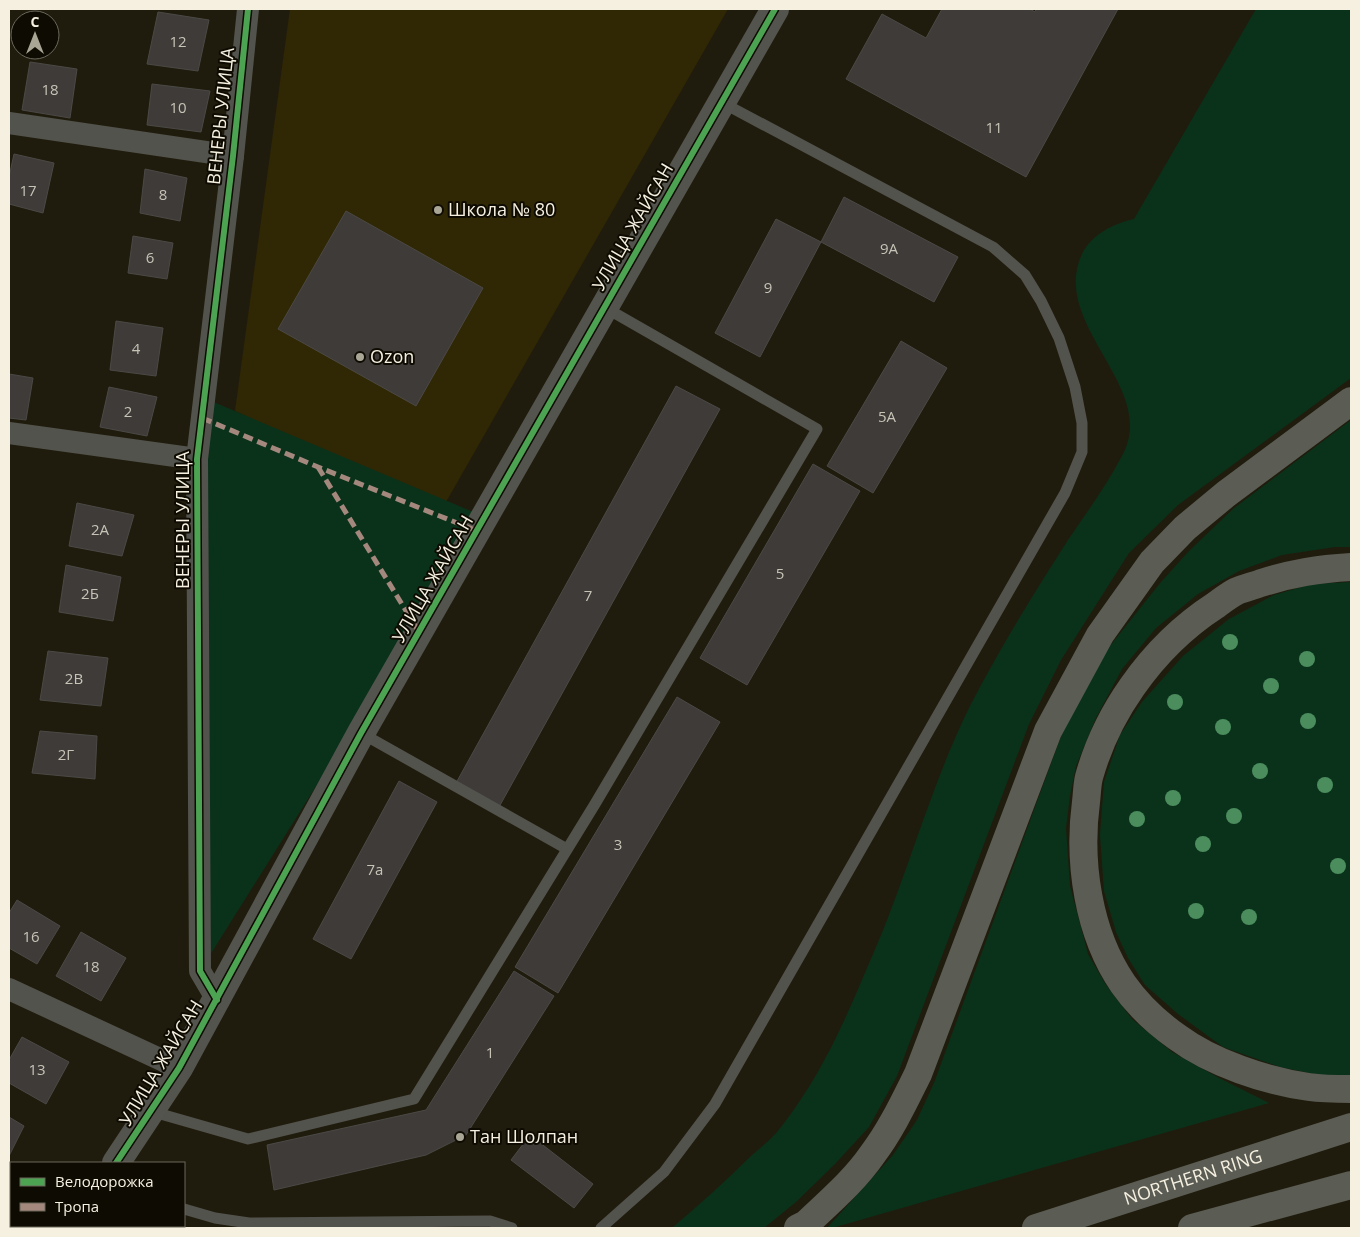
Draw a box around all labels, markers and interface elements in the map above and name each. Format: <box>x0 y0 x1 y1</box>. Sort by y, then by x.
north arrow <box>10 10 60 60</box>
text: С <box>31 12 40 31</box>
house number: 12 <box>169 31 187 51</box>
street label: ВЕНЕРЫ УЛИЦА <box>201 46 239 186</box>
house number: 18 <box>41 79 59 99</box>
house number: 10 <box>169 97 187 117</box>
house number: 11 <box>985 117 1003 137</box>
street label: УЛИЦА ЖАЙСАН <box>586 159 678 294</box>
house number: 17 <box>19 180 37 200</box>
house number: 8 <box>159 184 167 204</box>
place label: Школа № 80 <box>448 197 555 221</box>
marker: Школа № 80 <box>432 204 444 216</box>
house number: 9А <box>880 238 899 258</box>
house number: 6 <box>146 247 154 267</box>
house number: 9 <box>764 277 772 297</box>
house number: 4 <box>132 338 141 358</box>
place label: Ozon <box>370 344 414 368</box>
marker: Ozon <box>354 351 366 363</box>
house number: 2 <box>124 401 132 421</box>
house number: 5А <box>878 406 897 426</box>
street label: ВЕНЕРЫ УЛИЦА <box>170 450 194 589</box>
street label: УЛИЦА ЖАЙСАН <box>386 511 478 646</box>
house number: 2А <box>91 519 110 539</box>
house number: 5 <box>776 563 784 583</box>
house number: 2Б <box>81 583 99 603</box>
house number: 7 <box>584 585 592 605</box>
house number: 2В <box>65 668 83 688</box>
house number: 2Г <box>58 744 74 764</box>
house number: 3 <box>614 834 622 854</box>
house number: 7а <box>367 859 383 879</box>
house number: 16 <box>22 926 40 946</box>
house number: 18 <box>82 956 100 976</box>
street label: УЛИЦА ЖАЙСАН <box>113 995 207 1130</box>
house number: 1 <box>486 1042 494 1062</box>
house number: 13 <box>28 1059 46 1079</box>
place label: Тан Шолпан <box>470 1124 578 1148</box>
marker: Тан Шолпан <box>454 1131 466 1143</box>
street label: NORTHERN RING <box>1121 1143 1265 1210</box>
legend <box>10 1162 185 1227</box>
text: Велодорожка <box>55 1171 154 1191</box>
text: Тропа <box>55 1196 99 1216</box>

